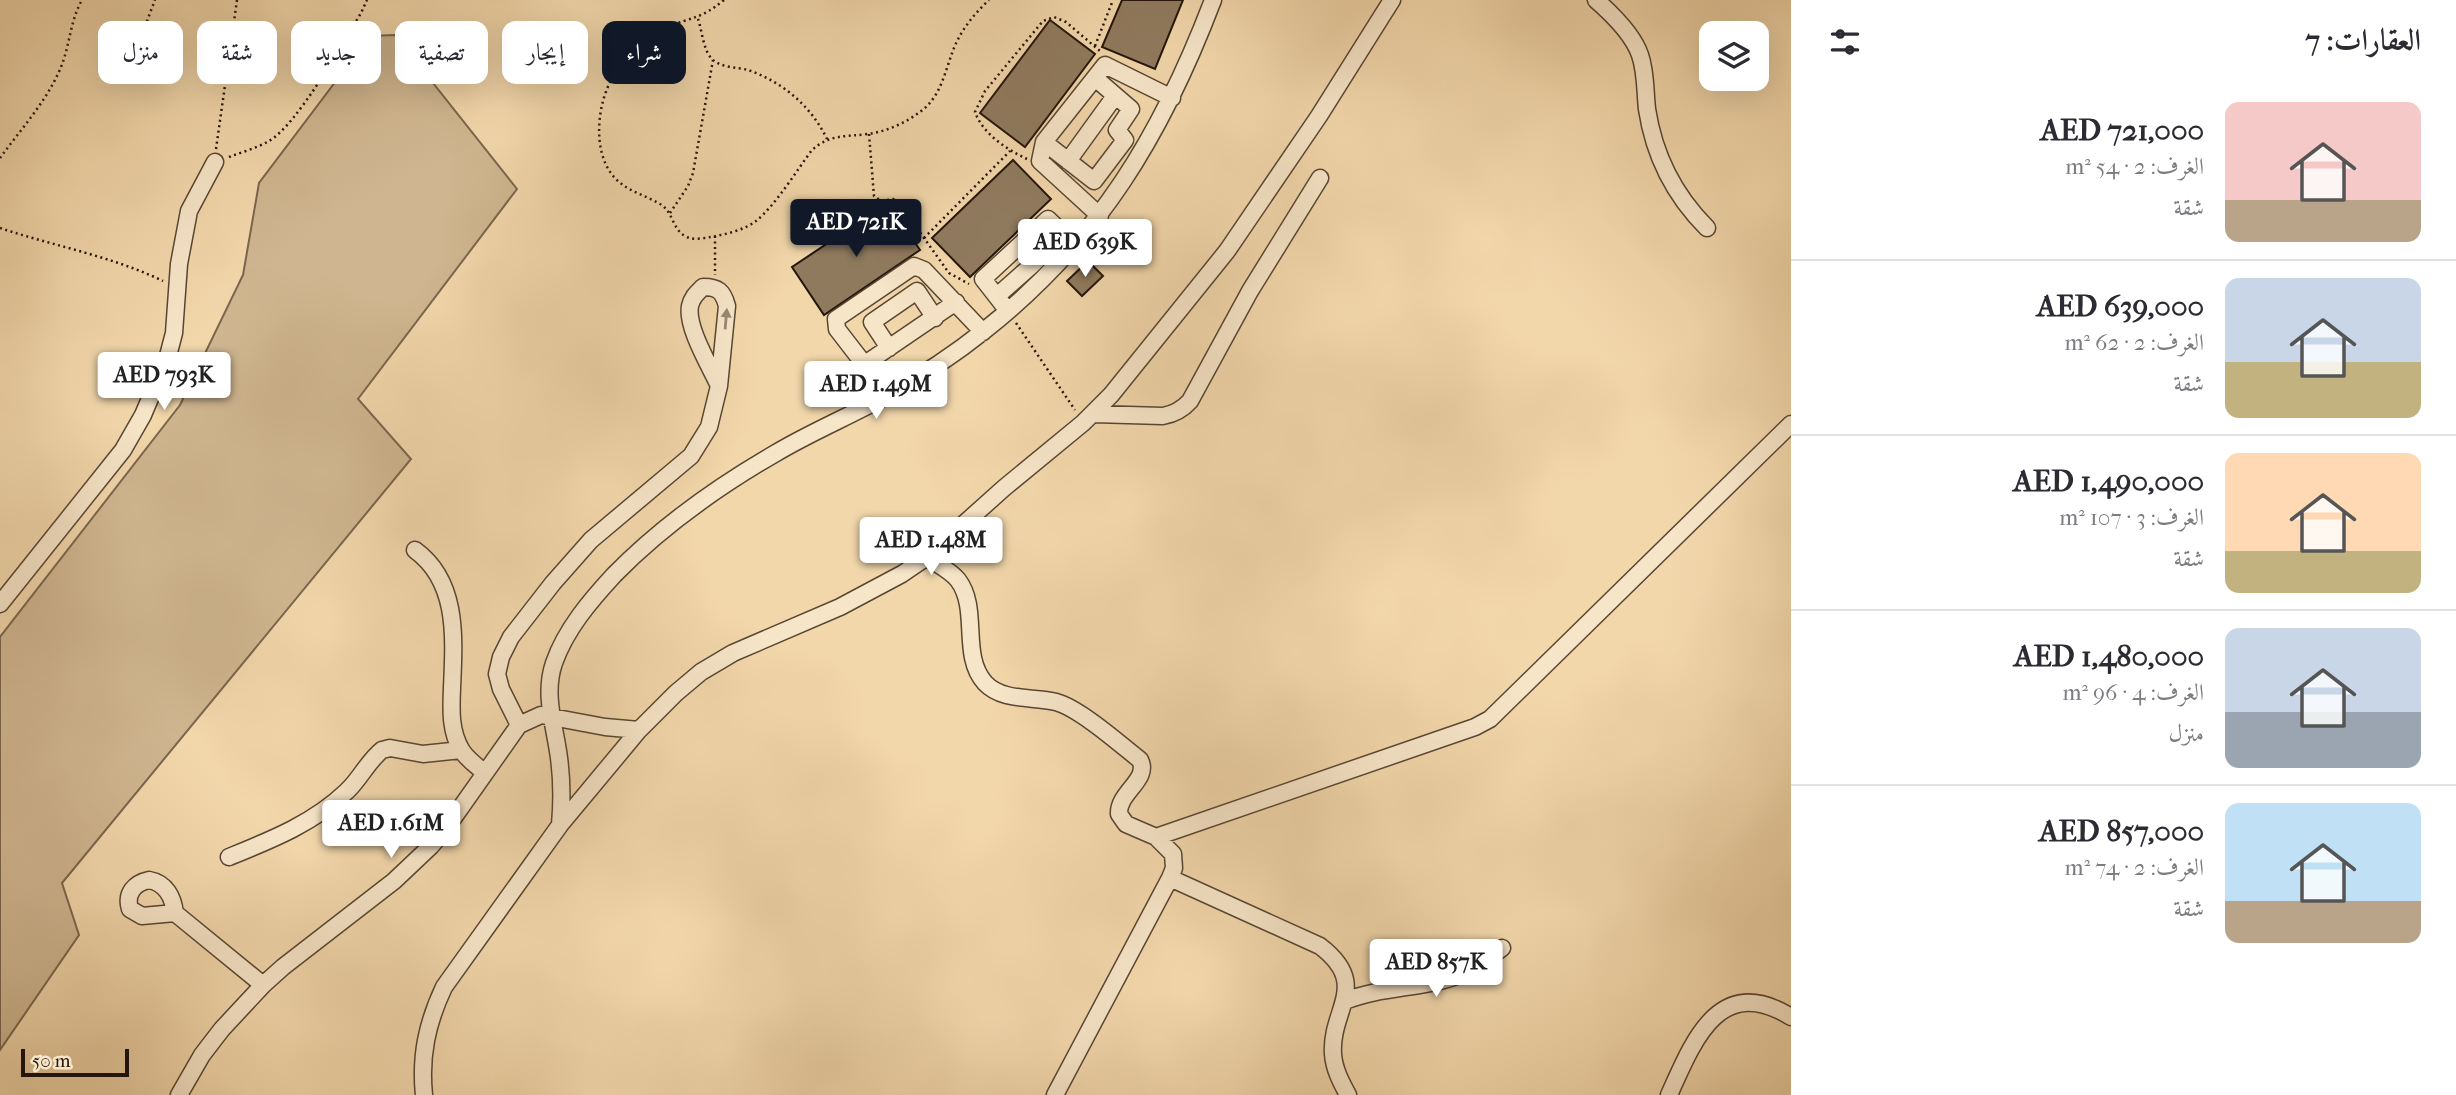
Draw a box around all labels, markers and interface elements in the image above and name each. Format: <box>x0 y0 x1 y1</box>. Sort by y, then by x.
chip: منزل <box>98 21 183 84</box>
chip: شقة <box>197 21 277 84</box>
chip: جديد <box>291 21 381 84</box>
chip: تصفية <box>395 21 488 84</box>
chip: إيجار <box>502 21 588 84</box>
chip: شراء <box>602 21 686 84</box>
map controls <box>1699 21 1769 91</box>
button: layers <box>1699 21 1769 91</box>
icon: filters <box>1826 23 1864 61</box>
text: العقارات: 7 <box>2306 23 2421 58</box>
text: AED 721,000 <box>2041 113 2204 148</box>
icon: home <box>2281 130 2365 214</box>
text: الغرف: 2 · 54 m² <box>2065 153 2204 180</box>
text: شقة <box>2174 194 2204 221</box>
pin: AED 721K <box>784 200 928 259</box>
text: AED 721K <box>806 208 906 235</box>
pin: AED 639K <box>1013 219 1157 279</box>
text: AED 639K <box>1034 228 1136 255</box>
text: AED 639,000 <box>2037 289 2204 324</box>
icon: home <box>2281 306 2365 390</box>
one-way arrow <box>721 307 732 329</box>
text: الغرف: 2 · 62 m² <box>2064 329 2204 356</box>
pin: AED 793K <box>92 352 236 412</box>
text: AED 793K <box>114 361 214 388</box>
pin: AED 1.49M <box>796 362 956 421</box>
text: AED 1.49M <box>820 370 932 397</box>
text: شقة <box>2174 370 2204 397</box>
text: AED 1,490,000 <box>2013 464 2204 499</box>
icon: home <box>2281 481 2365 565</box>
text: الغرف: 3 · 107 m² <box>2059 504 2204 531</box>
pin: AED 1.48M <box>851 518 1011 577</box>
text: AED 1.48M <box>876 526 986 553</box>
text: شقة <box>2174 545 2204 572</box>
text: AED 1,480,000 <box>2014 639 2204 674</box>
icon: home <box>2281 656 2365 740</box>
text: الغرف: 4 · 96 m² <box>2062 679 2204 706</box>
text: منزل <box>2169 720 2204 747</box>
pin: AED 1.61M <box>311 800 471 860</box>
text: AED 1.61M <box>338 809 444 836</box>
text: AED 857,000 <box>2039 814 2204 849</box>
icon: home <box>2281 831 2365 915</box>
text: الغرف: 2 · 74 m² <box>2065 854 2204 881</box>
text: شقة <box>2174 895 2204 922</box>
pin: AED 857K <box>1364 940 1508 999</box>
text: AED 857K <box>1386 948 1486 975</box>
scale bar <box>21 1046 130 1078</box>
text: 50 m <box>32 1050 71 1072</box>

